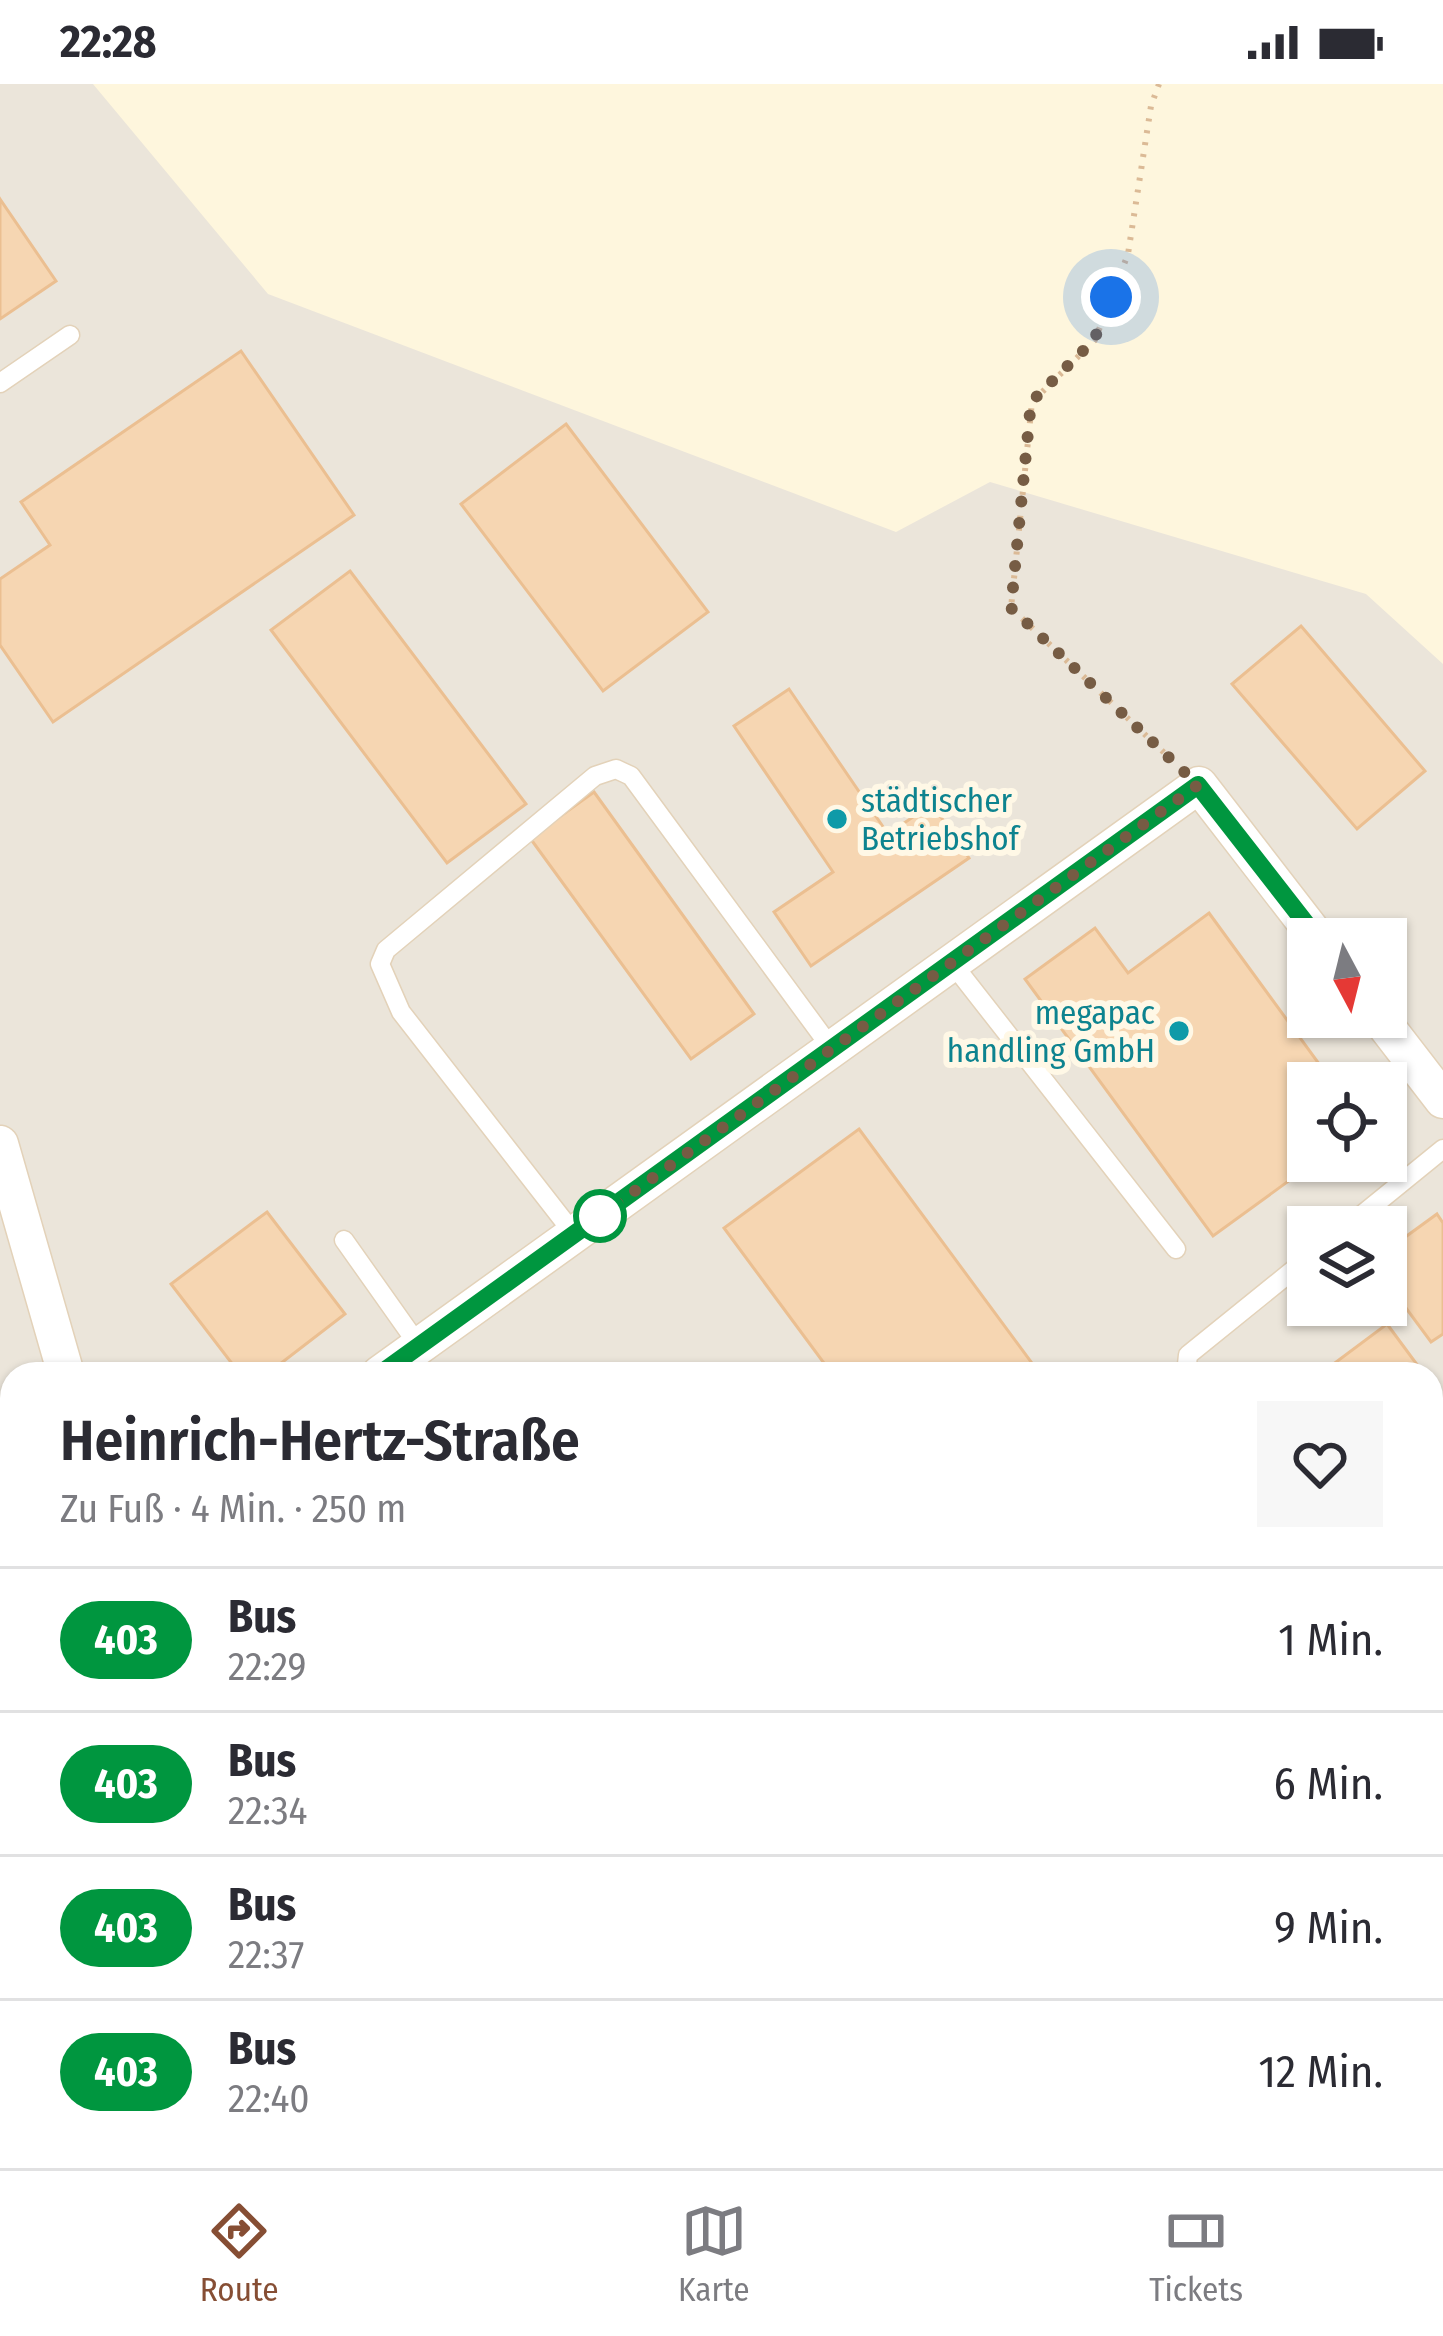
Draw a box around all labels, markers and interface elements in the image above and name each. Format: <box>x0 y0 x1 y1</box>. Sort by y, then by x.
text: 22:28 <box>60 15 157 69</box>
your location <box>1081 267 1141 327</box>
place label: städtischer Betriebshof <box>861 781 1021 859</box>
marker: städtischer Betriebshof <box>824 806 850 832</box>
north arrow <box>1287 918 1407 1038</box>
map controls <box>1287 918 1407 1326</box>
place label: megapac handling GmbH <box>947 993 1155 1071</box>
marker: megapac handling GmbH <box>1166 1018 1192 1044</box>
button: locate <box>1287 1062 1407 1182</box>
unlabelled marker <box>575 1191 625 1241</box>
button: layers <box>1287 1206 1407 1326</box>
button: heart <box>1257 1401 1383 1527</box>
text: Heinrich-Hertz-Straße <box>60 1407 580 1475</box>
text: Zu Fuß · 4 Min. · 250 m <box>60 1486 406 1532</box>
text: Bus <box>228 1590 296 1644</box>
text: 1 Min. <box>1278 1613 1383 1667</box>
text: 403 <box>94 1615 158 1665</box>
text: 22:29 <box>228 1644 307 1690</box>
text: Bus <box>228 1734 296 1788</box>
text: 6 Min. <box>1274 1757 1383 1811</box>
text: 403 <box>94 1759 158 1809</box>
text: 22:34 <box>228 1788 307 1834</box>
text: Bus <box>228 1878 296 1932</box>
text: 9 Min. <box>1274 1901 1383 1955</box>
text: 403 <box>94 1903 158 1953</box>
text: 22:37 <box>228 1932 304 1978</box>
text: Bus <box>228 2022 296 2076</box>
text: 12 Min. <box>1258 2045 1383 2099</box>
text: 403 <box>94 2047 158 2097</box>
text: 22:40 <box>228 2076 310 2122</box>
tab: Route <box>200 2198 279 2310</box>
tab: Karte <box>678 2198 750 2310</box>
tab: Tickets <box>1149 2198 1243 2310</box>

